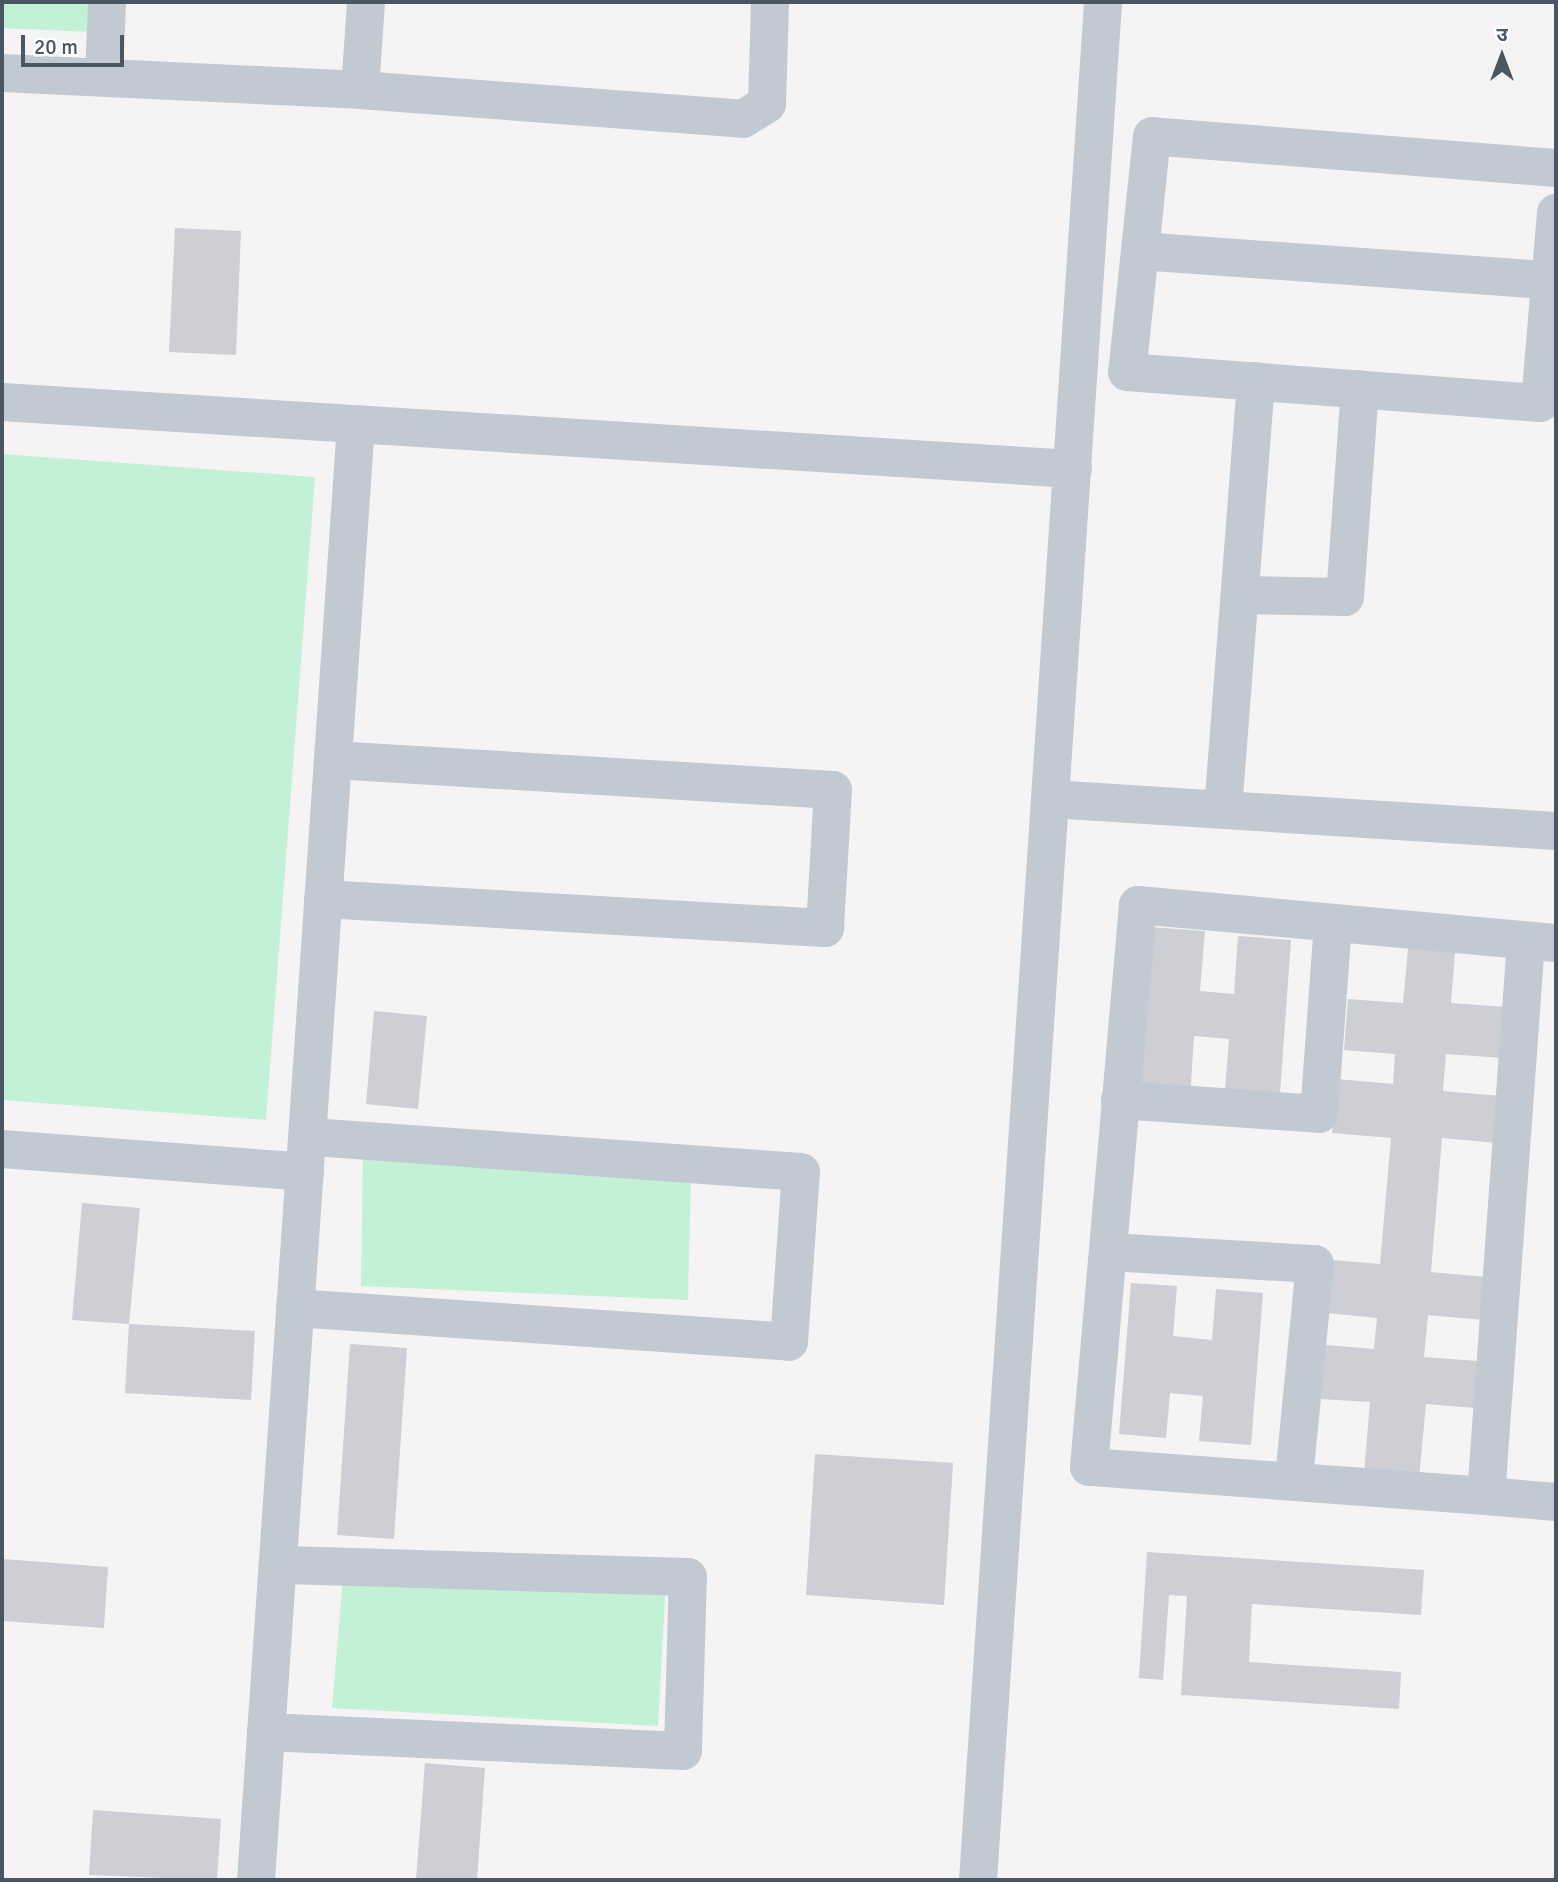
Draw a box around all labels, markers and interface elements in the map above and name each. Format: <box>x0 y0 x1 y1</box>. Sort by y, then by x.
scale bar <box>24 21 128 65</box>
north arrow <box>1467 21 1537 91</box>
text: उ <box>1496 23 1508 47</box>
text: 20 m <box>34 34 78 60</box>

